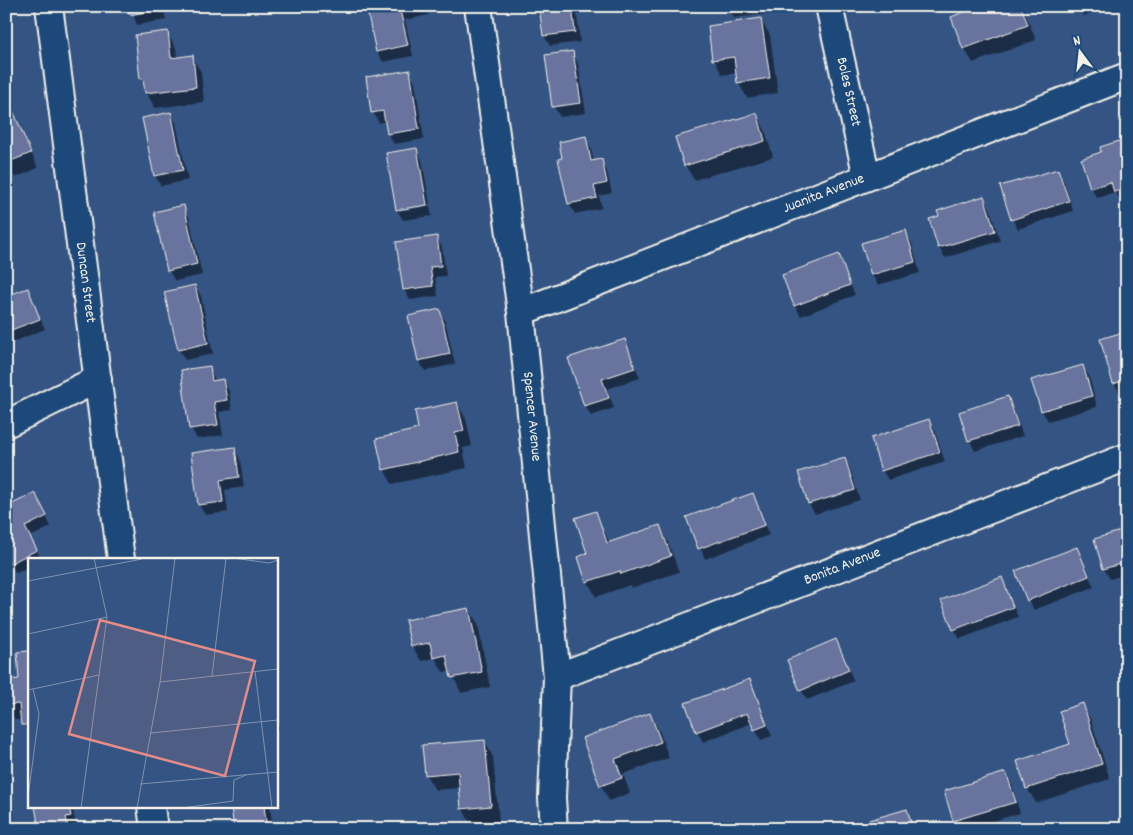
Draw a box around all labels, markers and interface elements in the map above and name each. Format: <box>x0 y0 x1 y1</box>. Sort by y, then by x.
north arrow <box>1056 28 1106 78</box>
text: N <box>1071 31 1083 52</box>
street label: Boles Street <box>830 55 867 129</box>
street label: Juanita Avenue <box>780 168 868 220</box>
street label: Duncan Street <box>69 241 101 325</box>
street label: Spencer Avenue <box>516 371 547 463</box>
street label: Bonita Avenue <box>801 542 884 592</box>
inset map <box>28 558 278 808</box>

